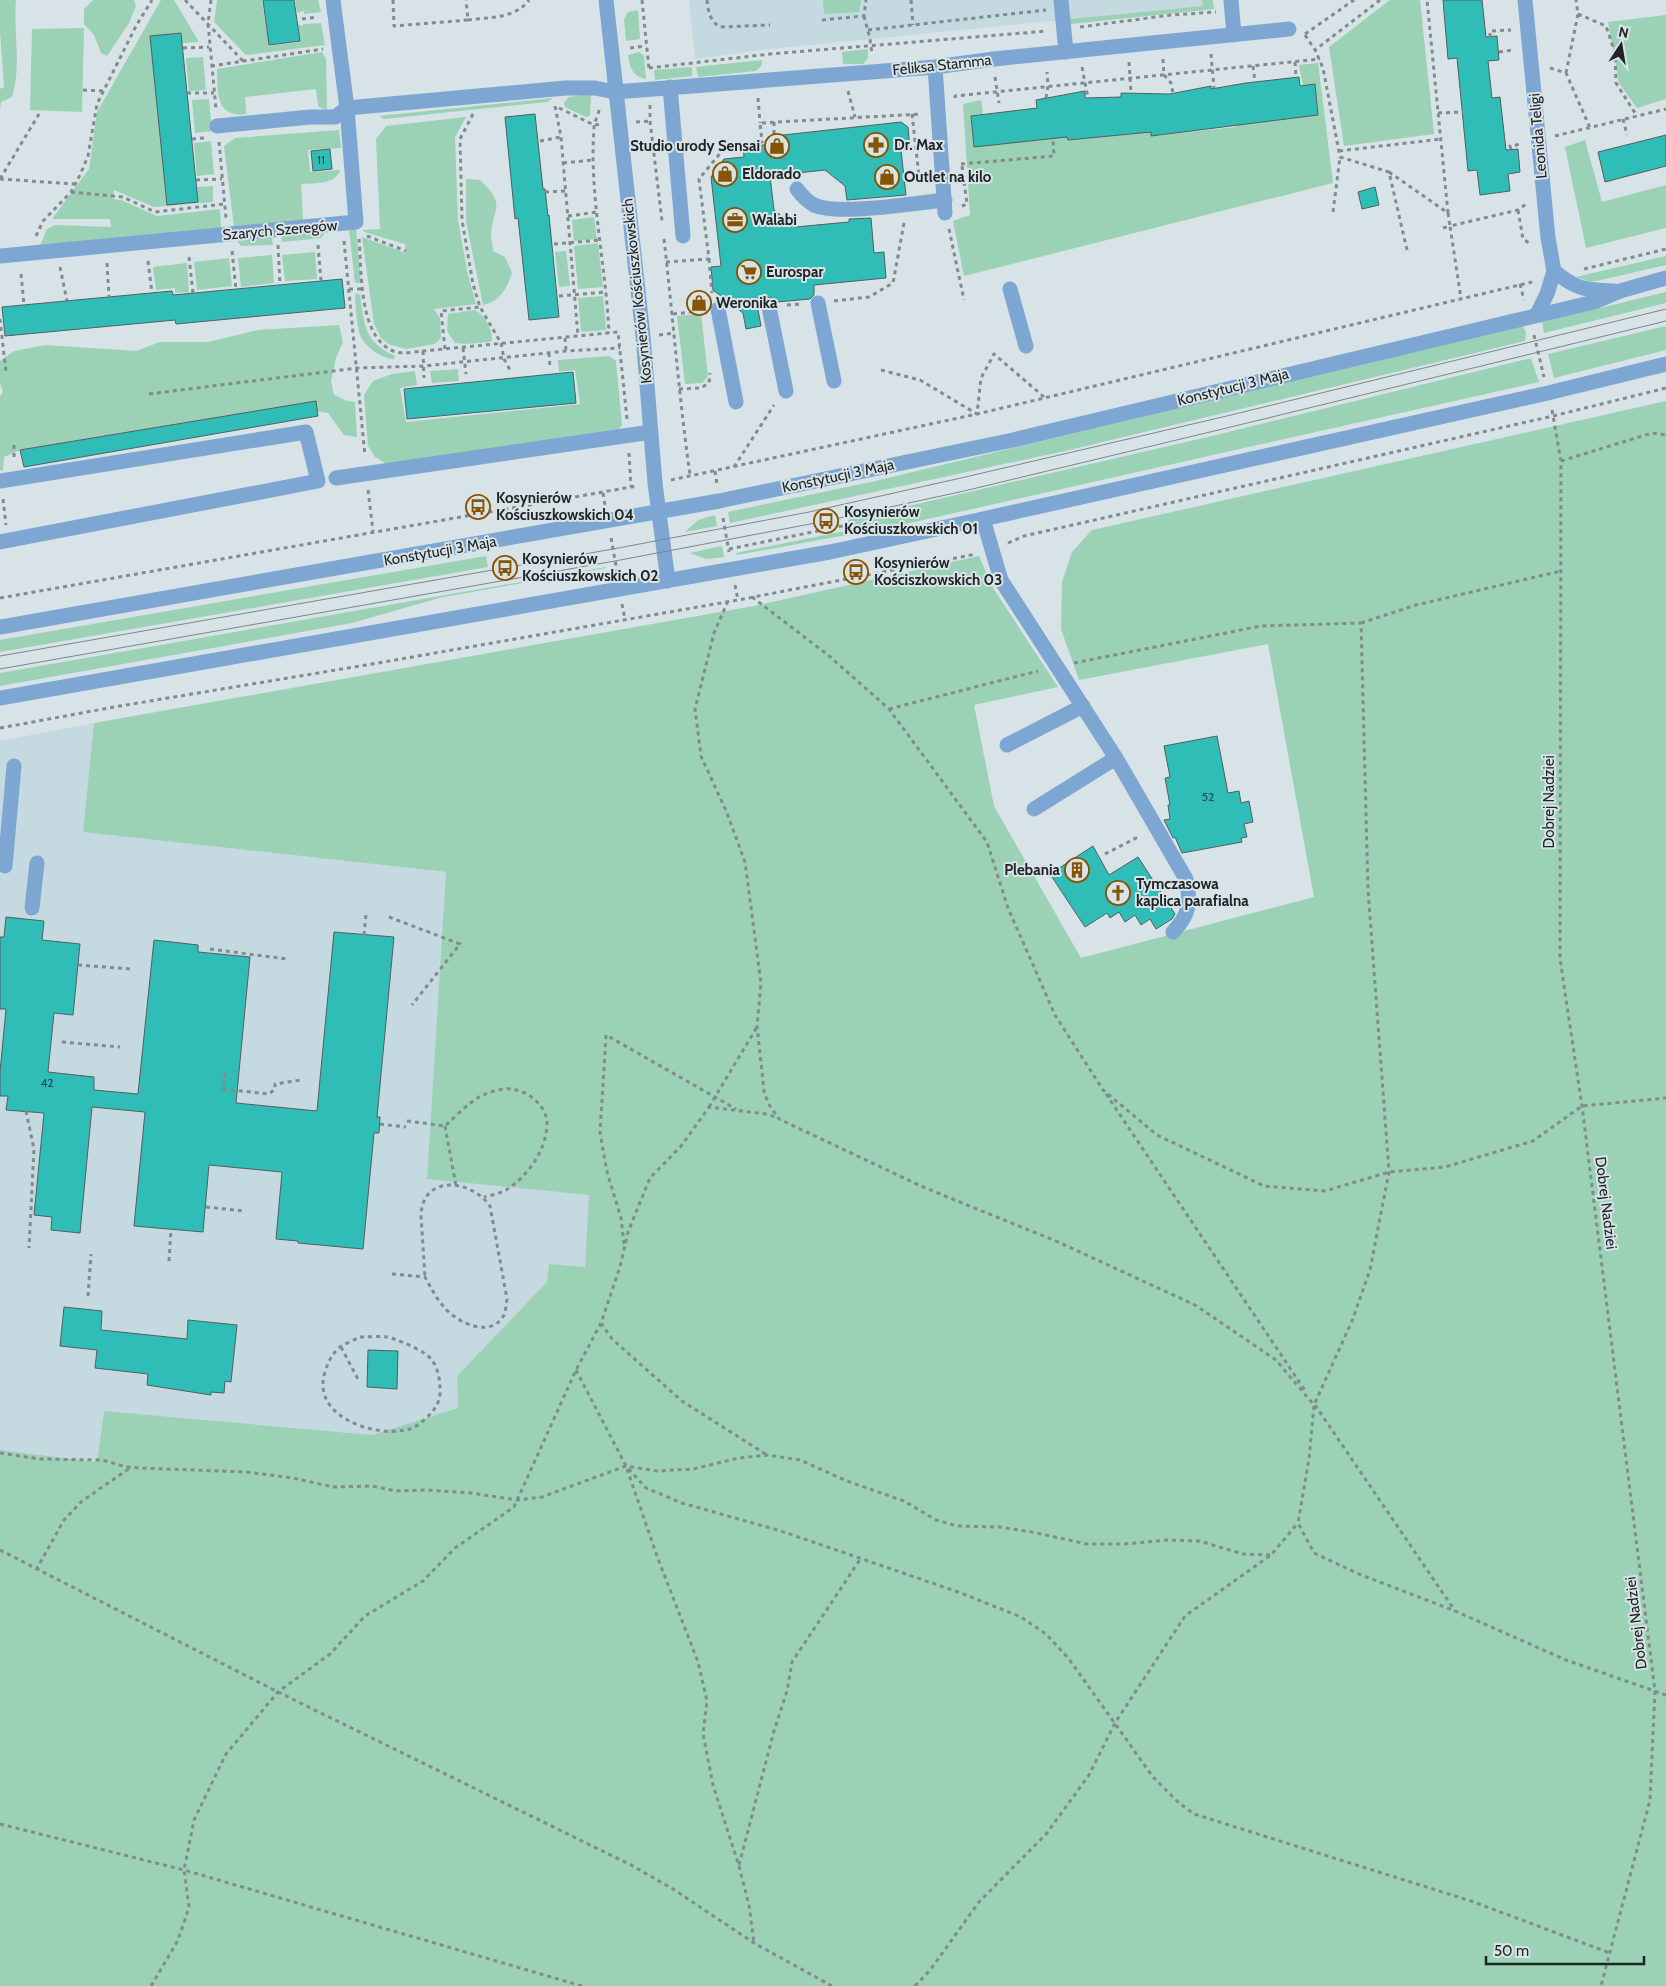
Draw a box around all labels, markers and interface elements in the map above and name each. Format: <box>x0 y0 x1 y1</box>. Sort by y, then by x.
north arrow <box>1596 20 1646 70</box>
text: N <box>1617 22 1630 42</box>
street label: Feliksa Stamma <box>892 51 993 79</box>
street label: Leonida Teligi <box>1525 92 1551 180</box>
pharmacy icon: Dr. Max <box>863 132 889 158</box>
shop icon: Studio urody Sensai <box>764 133 790 159</box>
place label: Dr. Max <box>894 136 944 154</box>
place label: Studio urody Sensai <box>630 137 760 155</box>
house number: 11 <box>317 152 325 167</box>
shop icon: Eldorado <box>712 161 738 187</box>
shop icon: Outlet na kilo <box>874 164 900 190</box>
place label: Eldorado <box>742 165 801 183</box>
place label: Outlet na kilo <box>904 168 992 186</box>
street label: Kosynierów Kościuszkowskich <box>618 197 656 385</box>
office icon: Walabi <box>722 207 748 233</box>
place label: Walabi <box>752 211 797 229</box>
street label: Szarych Szeregów <box>222 216 338 244</box>
supermarket icon: Eurospar <box>736 259 762 285</box>
place label: Eurospar <box>766 263 823 281</box>
shop icon: Weronika <box>686 290 712 316</box>
place label: Weronika <box>716 294 778 312</box>
street label: Konstytucji 3 Maja <box>1175 364 1291 410</box>
street label: Konstytucji 3 Maja <box>780 455 896 497</box>
place label: Kosynierów Kościuszkowskich 04 <box>496 489 634 524</box>
bus stop icon: Kosynierów Kościuszkowskich 04 <box>465 494 491 520</box>
place label: Kosynierów Kościuszkowskich 01 <box>844 503 978 538</box>
bus stop icon: Kosynierów Kościuszkowskich 01 <box>813 508 839 534</box>
street label: Konstytucji 3 Maja <box>382 532 499 570</box>
place label: Kosynierów Kościuszkowskich 02 <box>522 550 658 585</box>
place label: Kosynierów Kościszkowskich 03 <box>874 554 1002 589</box>
bus stop icon: Kosynierów Kościuszkowskich 02 <box>492 555 518 581</box>
bus stop icon: Kosynierów Kościszkowskich 03 <box>843 559 869 585</box>
street label: Dobrej Nadziei <box>1540 755 1558 849</box>
house number: 52 <box>1202 789 1214 804</box>
building icon: Plebania <box>1064 857 1090 883</box>
place label: Plebania <box>1004 861 1061 879</box>
place label: Tymczasowa kaplica parafialna <box>1136 875 1249 910</box>
church icon: Tymczasowa kaplica parafialna <box>1105 880 1131 906</box>
house number: 42 <box>40 1075 54 1090</box>
street label: Dobrej Nadziei <box>1591 1156 1621 1250</box>
street label: Dobrej Nadziei <box>1621 1576 1651 1670</box>
scale bar <box>1486 1934 1644 1966</box>
text: 50 m <box>1494 1942 1529 1960</box>

